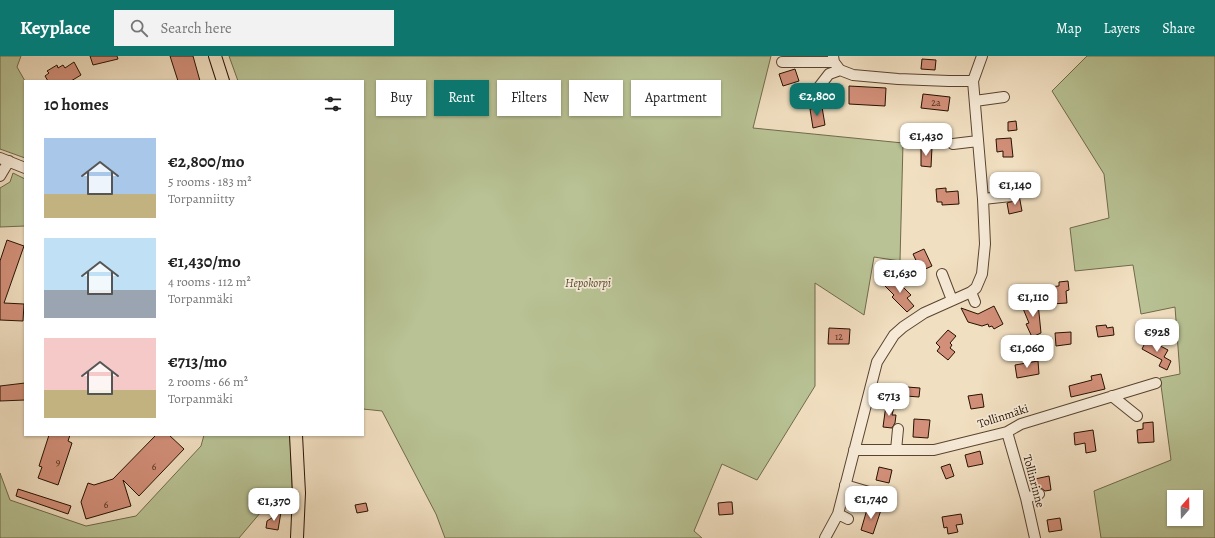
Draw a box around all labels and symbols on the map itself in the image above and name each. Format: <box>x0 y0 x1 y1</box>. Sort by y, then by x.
pin: €2,800 <box>784 83 850 117</box>
house number: 2a <box>931 96 941 109</box>
pin: €1,430 <box>893 123 959 157</box>
pin: €1,140 <box>982 172 1048 206</box>
pin: €1,630 <box>867 260 933 294</box>
park label: Hepokorpi <box>565 275 611 291</box>
pin: €1,110 <box>1000 284 1066 318</box>
pin: €928 <box>1133 319 1181 353</box>
house number: 12 <box>835 330 843 343</box>
pin: €1,060 <box>994 335 1060 369</box>
pin: €713 <box>865 383 913 417</box>
street label: Tollinmäki <box>976 400 1030 432</box>
street label: Tollinrinne <box>1019 453 1049 509</box>
house number: 9 <box>56 455 61 468</box>
house number: 6 <box>152 460 157 473</box>
pin: €1,740 <box>838 486 904 520</box>
pin: €1,370 <box>241 488 307 522</box>
north arrow <box>1167 490 1203 526</box>
house number: 6 <box>104 498 109 511</box>

